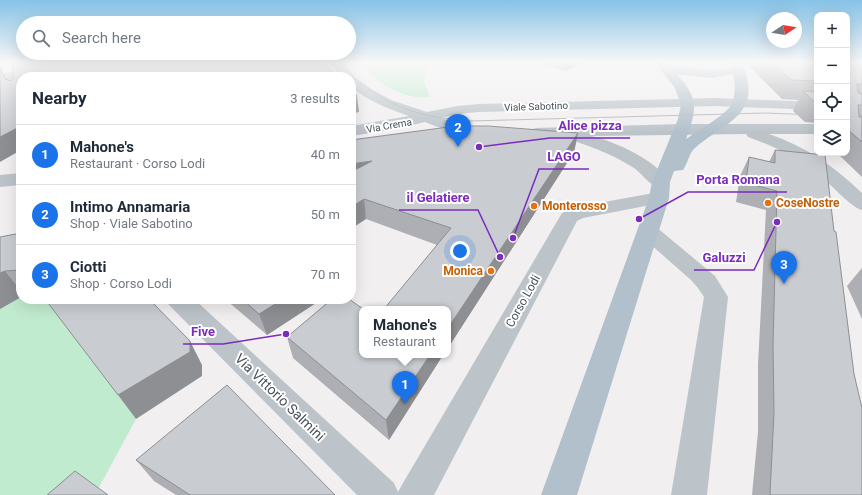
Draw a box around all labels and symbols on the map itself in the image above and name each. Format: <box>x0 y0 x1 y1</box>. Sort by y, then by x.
north arrow <box>766 12 802 48</box>
street label: Viale Sabotino <box>504 100 569 113</box>
callout: Alice pizza <box>550 113 630 138</box>
pin: 2 <box>445 114 471 147</box>
street label: Via Crema <box>365 116 413 135</box>
text: Alice pizza <box>558 118 622 133</box>
callout: LAGO <box>539 144 589 169</box>
text: LAGO <box>547 149 581 164</box>
callout: Porta Romana <box>688 167 787 192</box>
text: Porta Romana <box>696 172 780 187</box>
callout: il Gelatiere <box>399 185 478 210</box>
text: il Gelatiere <box>407 190 469 205</box>
place label: CoseNostre <box>776 196 840 210</box>
marker: CoseNostre <box>763 198 773 208</box>
place label: Monterosso <box>542 199 607 213</box>
marker: Monterosso <box>529 201 539 211</box>
your location <box>450 241 470 261</box>
callout: Galuzzi <box>694 245 754 270</box>
text: Galuzzi <box>702 250 746 265</box>
pin: 3 <box>771 251 797 284</box>
place label: Monica <box>443 264 484 278</box>
marker: Monica <box>486 266 496 276</box>
street label: Corso Lodi <box>503 272 543 330</box>
callout: Five <box>183 319 223 344</box>
text: Five <box>191 324 215 339</box>
street label: Via Vittorio Salmini <box>232 350 328 444</box>
pin: 1 <box>392 371 418 404</box>

